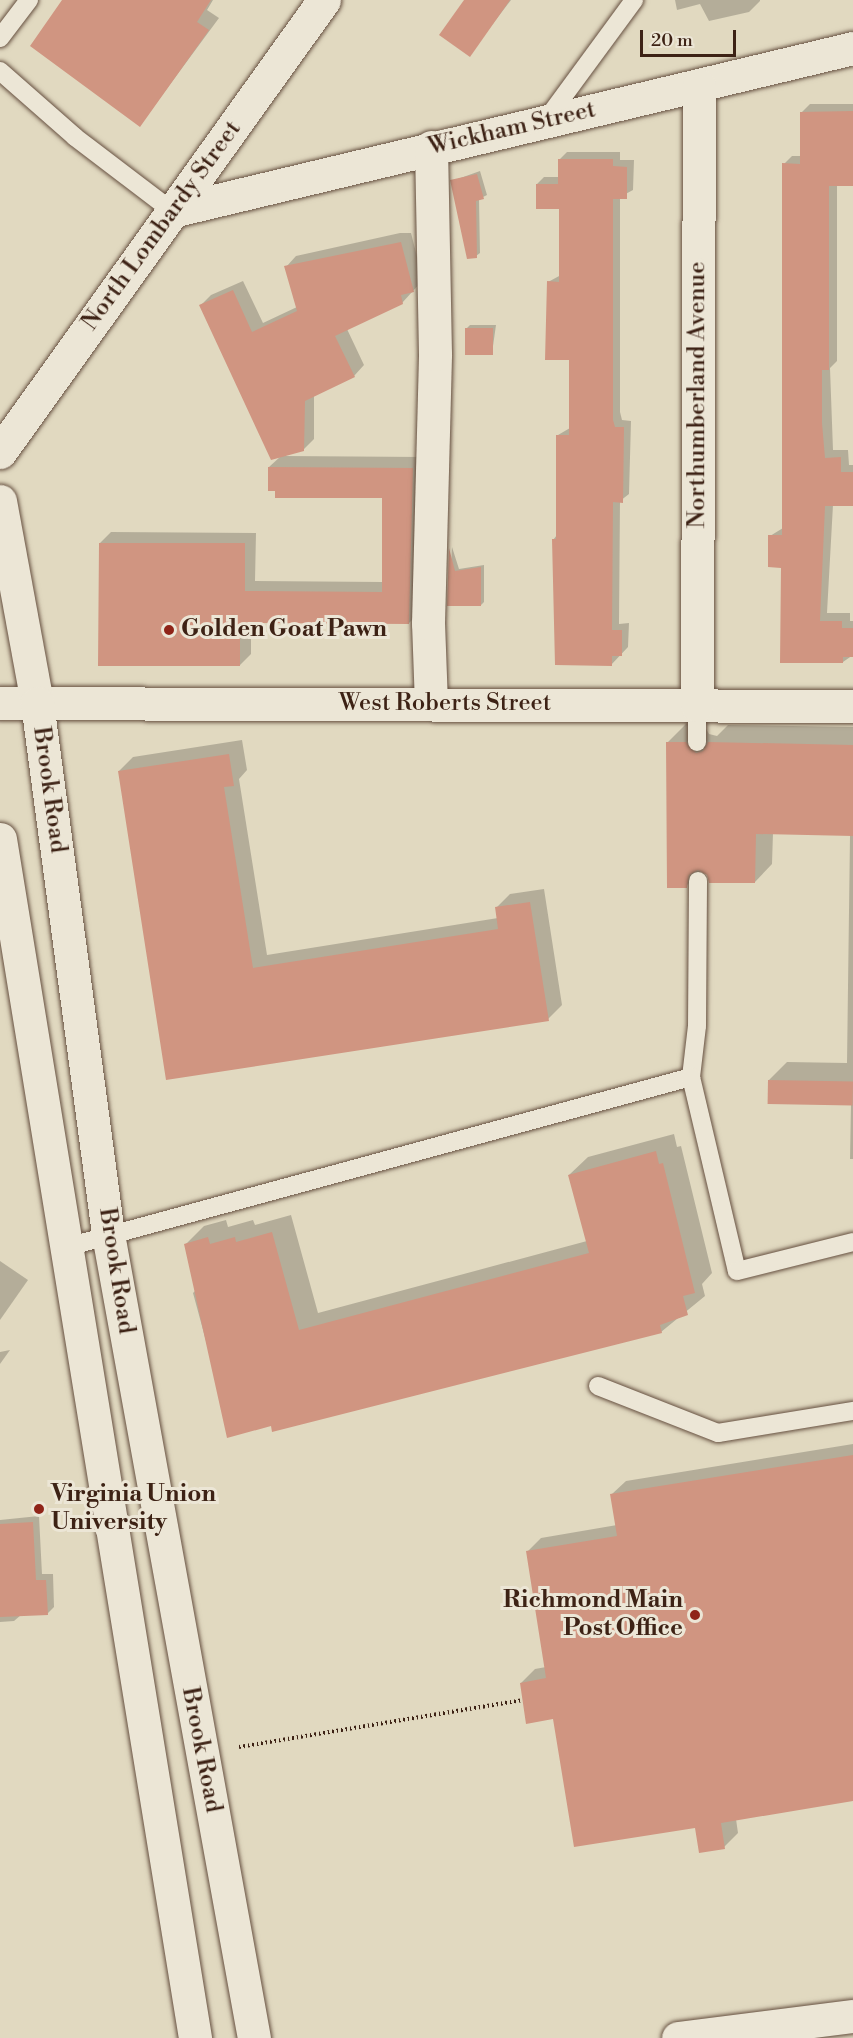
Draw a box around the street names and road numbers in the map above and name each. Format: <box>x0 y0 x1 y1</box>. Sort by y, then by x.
street label: Wickham Street <box>425 96 599 162</box>
street label: North Lombardy Street <box>76 116 248 336</box>
street label: Northumberland Avenue <box>684 262 712 528</box>
street label: West Roberts Street <box>339 690 551 718</box>
street label: Brook Road <box>26 725 72 855</box>
street label: Brook Road <box>92 1206 140 1336</box>
street label: Brook Road <box>175 1685 227 1815</box>

